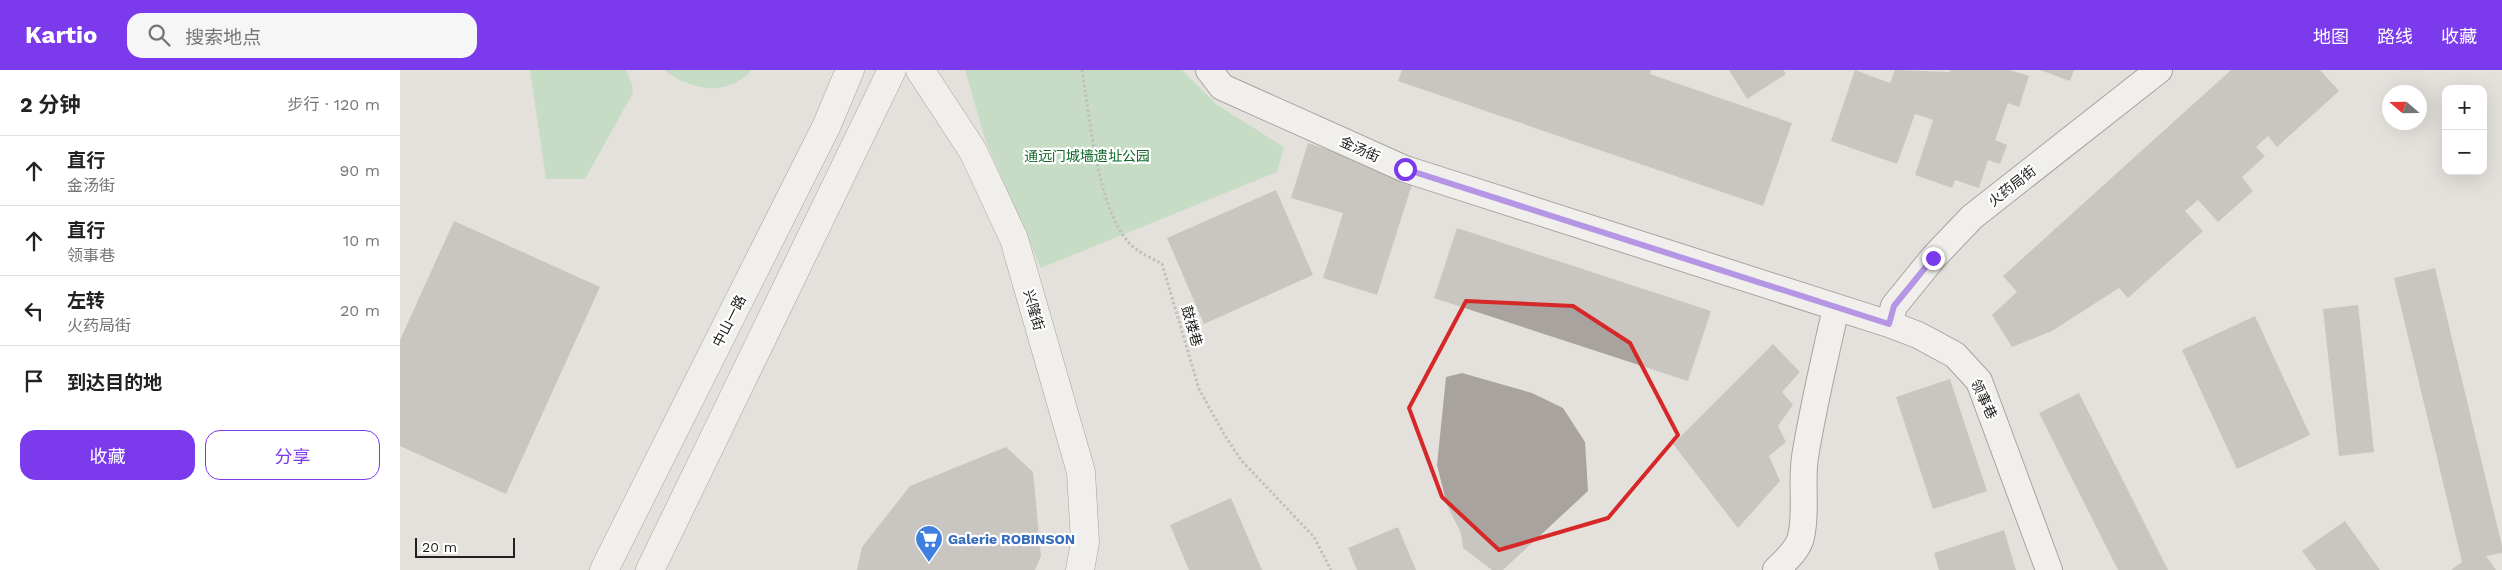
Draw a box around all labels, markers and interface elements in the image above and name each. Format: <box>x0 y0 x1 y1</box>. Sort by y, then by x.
search box <box>127 13 477 58</box>
text: Kartio <box>25 21 97 49</box>
icon: search <box>145 21 173 49</box>
text: 搜索地点 <box>185 26 261 49</box>
text: 地图 <box>2313 26 2349 47</box>
text: 路线 <box>2377 26 2413 47</box>
text: 收藏 <box>2441 26 2477 47</box>
north arrow <box>2382 85 2427 130</box>
map controls <box>2442 85 2487 175</box>
button: + <box>2442 85 2487 130</box>
text: 2 分钟 <box>20 92 81 117</box>
text: 步行 · 120 m <box>288 95 380 114</box>
button: − <box>2442 130 2487 175</box>
street label: 金汤街 <box>1338 133 1382 165</box>
park label: 通远门城墙遗址公园 <box>1024 148 1150 164</box>
text: 直行 <box>67 149 105 172</box>
icon: ahead <box>20 157 48 185</box>
route start <box>1394 158 1417 181</box>
text: 90 m <box>339 161 380 180</box>
street label: 火药局街 <box>1985 162 2039 210</box>
text: 金汤街 <box>67 176 115 195</box>
text: 直行 <box>67 219 105 242</box>
icon: ahead <box>20 227 48 255</box>
text: 10 m <box>343 231 380 250</box>
text: 领事巷 <box>67 246 115 265</box>
route end <box>1922 247 1945 270</box>
street label: 兴隆街 <box>1021 288 1047 332</box>
text: 左转 <box>67 289 105 312</box>
street label: 中山一路 <box>709 292 749 350</box>
icon: left <box>20 297 48 325</box>
text: 20 m <box>340 301 380 320</box>
street label: 鼓楼巷 <box>1179 304 1205 348</box>
text: 火药局街 <box>67 316 131 335</box>
icon: arrive <box>20 367 48 395</box>
text: 到达目的地 <box>67 371 162 394</box>
street label: 领事巷 <box>1968 377 2000 421</box>
button: 收藏 <box>20 430 195 480</box>
button: 分享 <box>205 430 380 480</box>
supermarket icon: Galerie ROBINSON <box>914 524 944 563</box>
place label: Galerie ROBINSON <box>948 531 1075 547</box>
scale bar <box>415 535 515 558</box>
text: 20 m <box>422 539 457 555</box>

